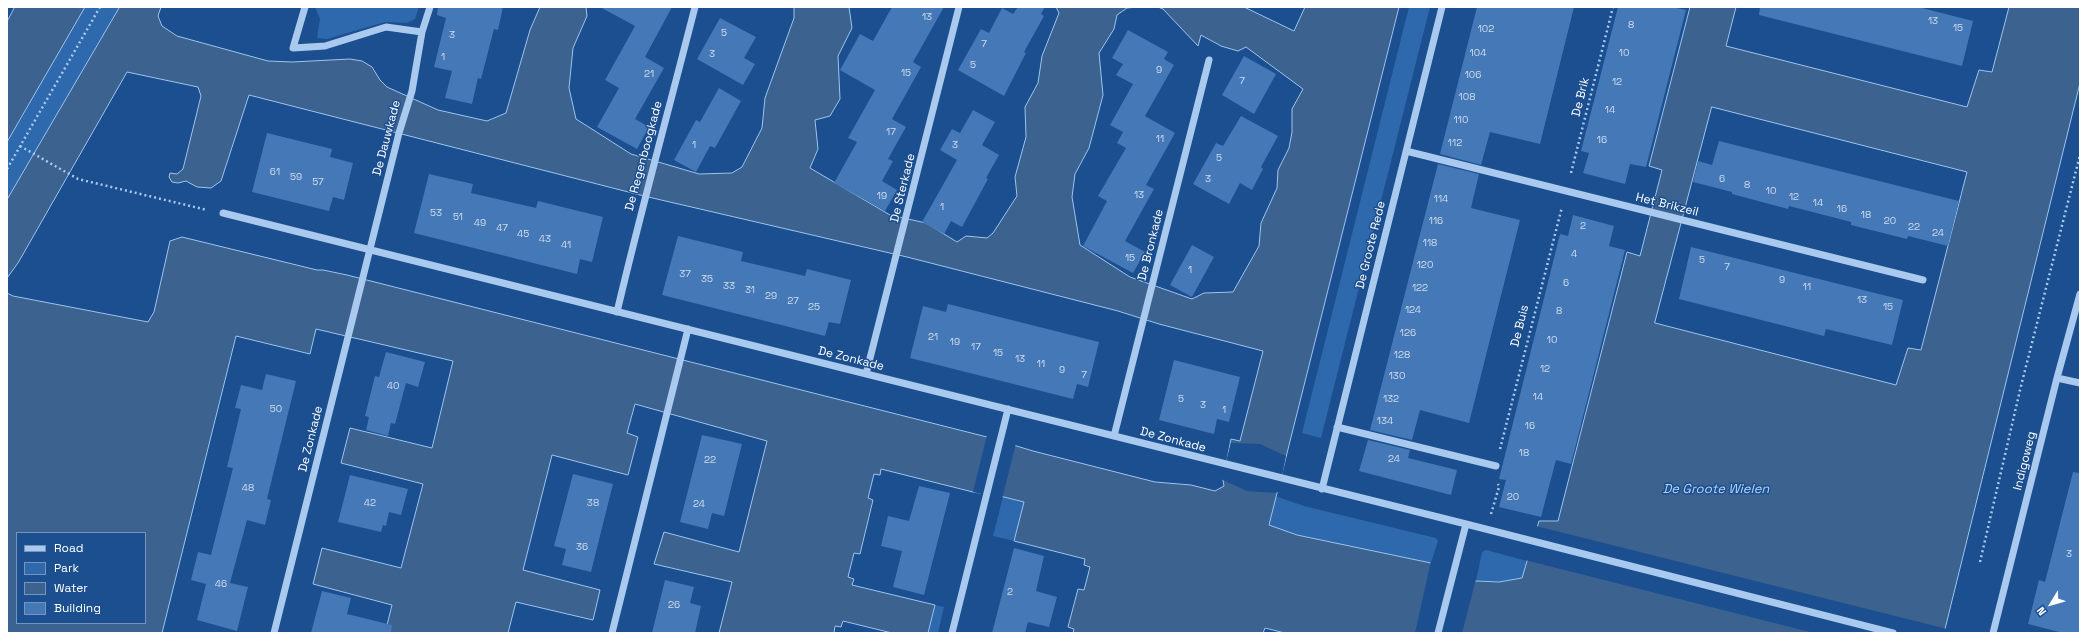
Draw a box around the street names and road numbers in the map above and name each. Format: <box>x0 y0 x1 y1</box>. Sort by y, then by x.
street label: De Brik <box>1569 76 1593 118</box>
street label: De Dauwkade <box>370 99 404 177</box>
street label: De Regenboogkade <box>622 99 666 213</box>
street label: De Sterkade <box>888 152 918 224</box>
street label: Het Brikzeil <box>1634 190 1700 220</box>
street label: De Groote Rede <box>1353 200 1389 290</box>
street label: De Bronkade <box>1135 208 1167 282</box>
street label: De Buis <box>1508 304 1532 348</box>
street label: De Zonkade <box>816 344 886 374</box>
street label: De Zonkade <box>296 404 326 474</box>
street label: De Zonkade <box>1139 424 1207 456</box>
street label: Indigoweg <box>2011 430 2039 492</box>

